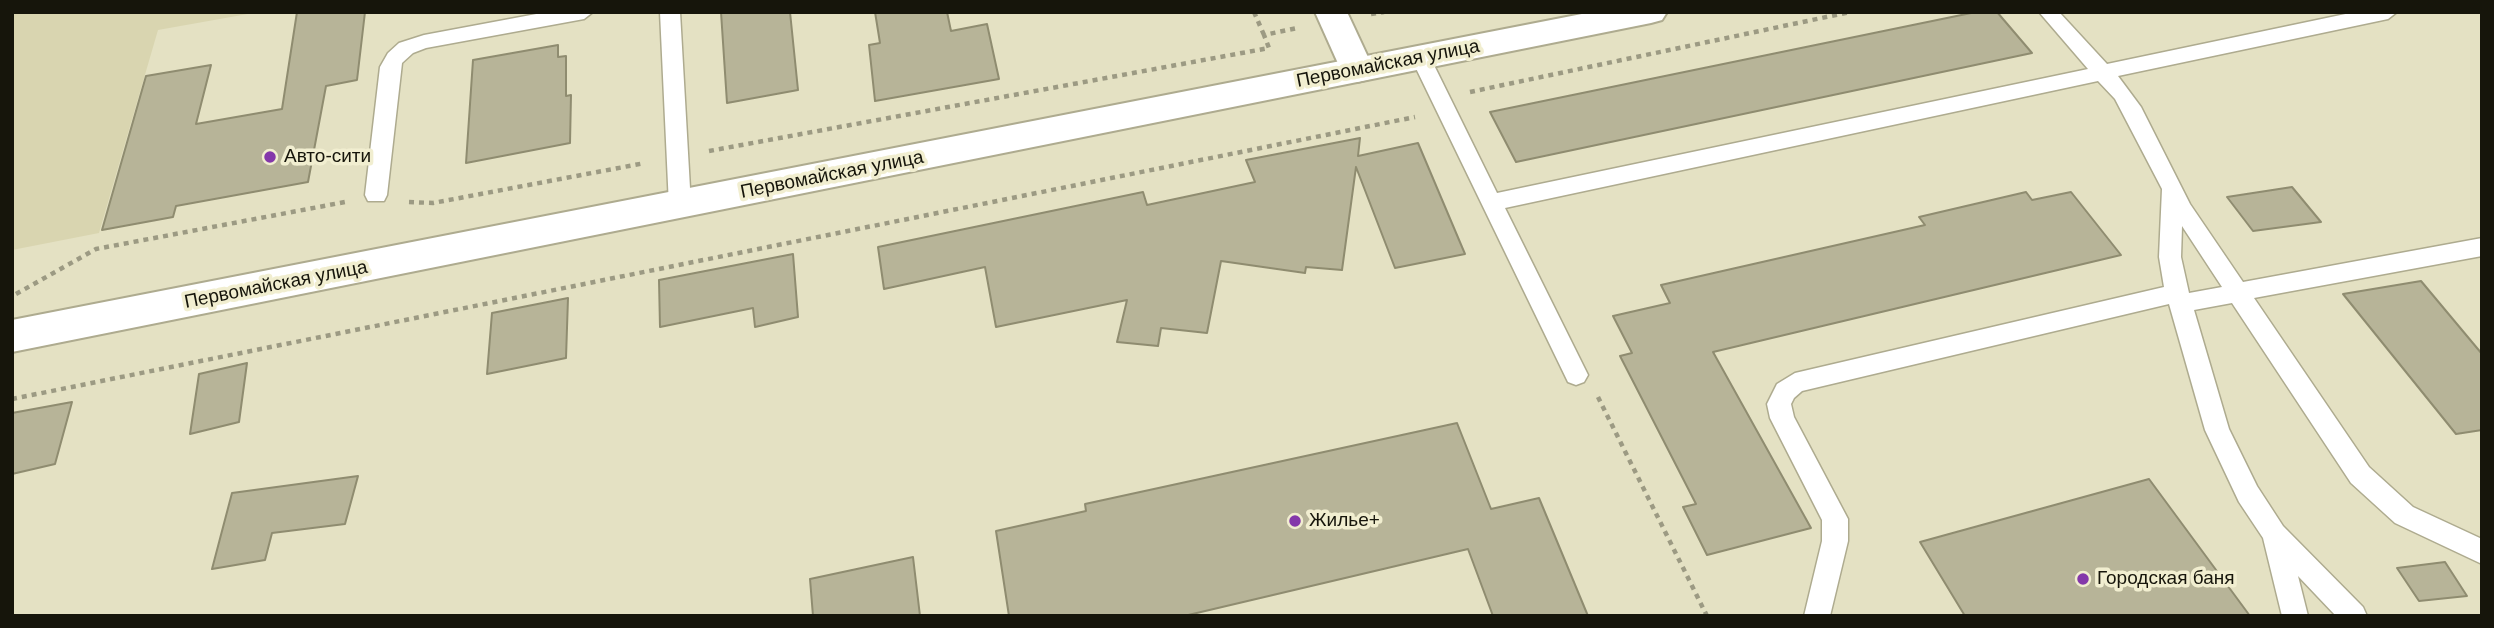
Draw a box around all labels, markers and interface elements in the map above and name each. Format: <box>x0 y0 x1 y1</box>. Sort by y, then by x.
street label: Первомайская улица <box>1294 35 1482 93</box>
place label: Авто-сити <box>284 146 371 168</box>
street label: Первомайская улица <box>738 146 926 204</box>
marker: Авто-сити <box>262 149 278 165</box>
street label: Первомайская улица <box>182 256 370 314</box>
place label: Жилье+ <box>1309 510 1380 532</box>
marker: Жилье+ <box>1287 513 1303 529</box>
place label: Городская баня <box>2097 568 2235 590</box>
marker: Городская баня <box>2075 571 2091 587</box>

